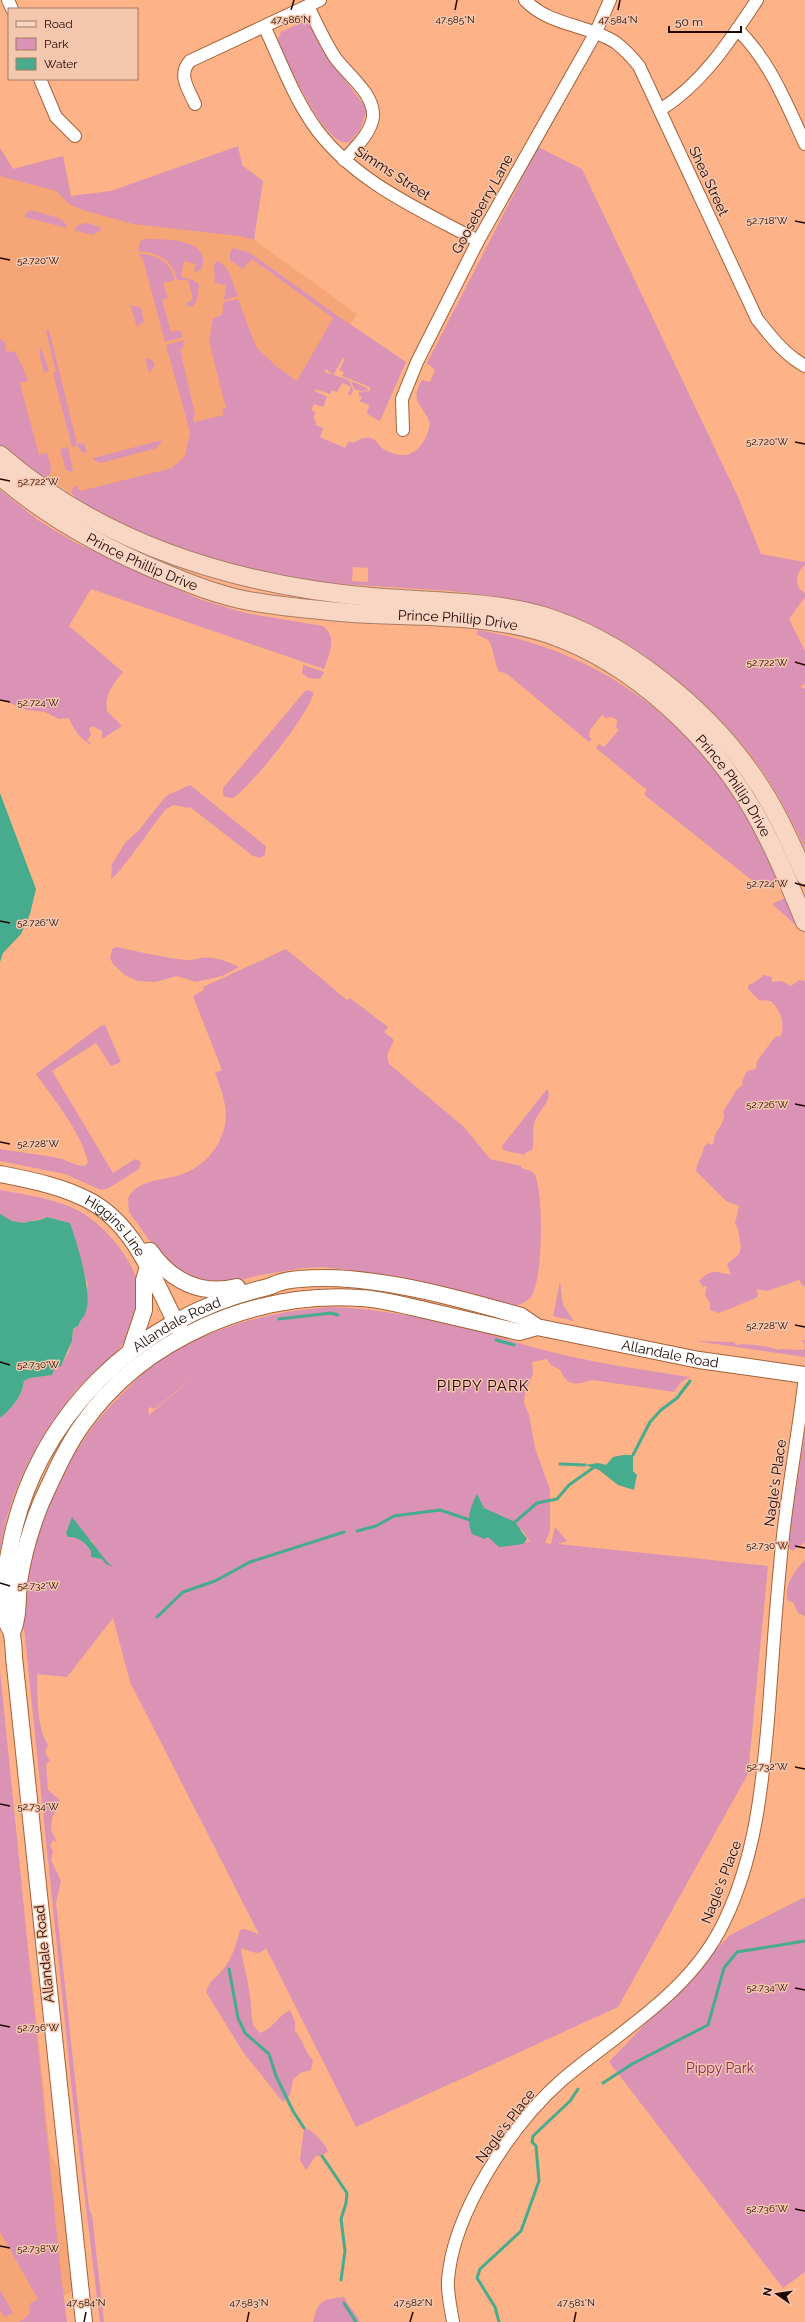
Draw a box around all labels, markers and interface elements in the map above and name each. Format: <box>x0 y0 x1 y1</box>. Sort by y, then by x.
legend <box>8 8 138 80</box>
scale bar <box>669 8 741 34</box>
text: 47.586°N <box>271 14 311 25</box>
text: 47.585°N <box>435 14 475 25</box>
text: 47.584°N <box>598 14 638 25</box>
text: 50 m <box>675 15 703 29</box>
text: Road <box>44 17 73 31</box>
text: Park <box>44 37 69 51</box>
text: Water <box>44 57 78 71</box>
street label: Simms Street <box>352 143 434 203</box>
street label: Shea Street <box>686 144 732 219</box>
street label: Gooseberry Lane <box>448 151 516 257</box>
text: 52.718°W <box>747 215 788 226</box>
text: 52.720°W <box>17 255 59 266</box>
text: 52.720°W <box>746 436 788 447</box>
text: 52.722°W <box>17 476 59 487</box>
street label: Prince Phillip Drive <box>84 530 200 594</box>
street label: Prince Phillip Drive <box>398 607 519 633</box>
text: 52.722°W <box>746 657 788 668</box>
text: 52.724°W <box>17 697 59 708</box>
street label: Prince Phillip Drive <box>693 731 774 839</box>
text: 52.724°W <box>746 878 788 889</box>
text: 52.726°W <box>17 917 60 928</box>
text: 52.726°W <box>746 1099 789 1110</box>
text: 52.728°W <box>17 1138 59 1149</box>
street label: Higgins Line <box>82 1192 149 1259</box>
street label: Allandale Road <box>129 1294 223 1355</box>
text: 52.728°W <box>746 1320 788 1331</box>
street label: Allandale Road <box>620 1336 720 1371</box>
text: 52.730°W <box>17 1359 60 1370</box>
district label: PIPPY PARK <box>437 1377 529 1395</box>
street label: Nagle's Place <box>761 1438 789 1528</box>
text: 52.730°W <box>746 1540 789 1551</box>
text: 52.732°W <box>17 1580 59 1591</box>
text: 52.732°W <box>746 1761 788 1772</box>
text: 52.734°W <box>17 1801 59 1812</box>
street label: Nagle's Place <box>698 1838 744 1926</box>
street label: Allandale Road <box>31 1904 57 2004</box>
text: 52.734°W <box>746 1982 788 1993</box>
text: 52.736°W <box>17 2022 60 2033</box>
park label: Pippy Park <box>686 2060 755 2076</box>
street label: Nagle's Place <box>472 2086 538 2166</box>
text: 52.736°W <box>746 2203 789 2214</box>
text: 52.738°W <box>17 2243 60 2254</box>
north arrow <box>757 2274 797 2314</box>
text: N <box>760 2286 775 2297</box>
text: 47.584°N <box>66 2297 106 2308</box>
text: 47.583°N <box>230 2297 268 2308</box>
text: 47.582°N <box>394 2297 432 2308</box>
text: 47.581°N <box>557 2297 595 2308</box>

